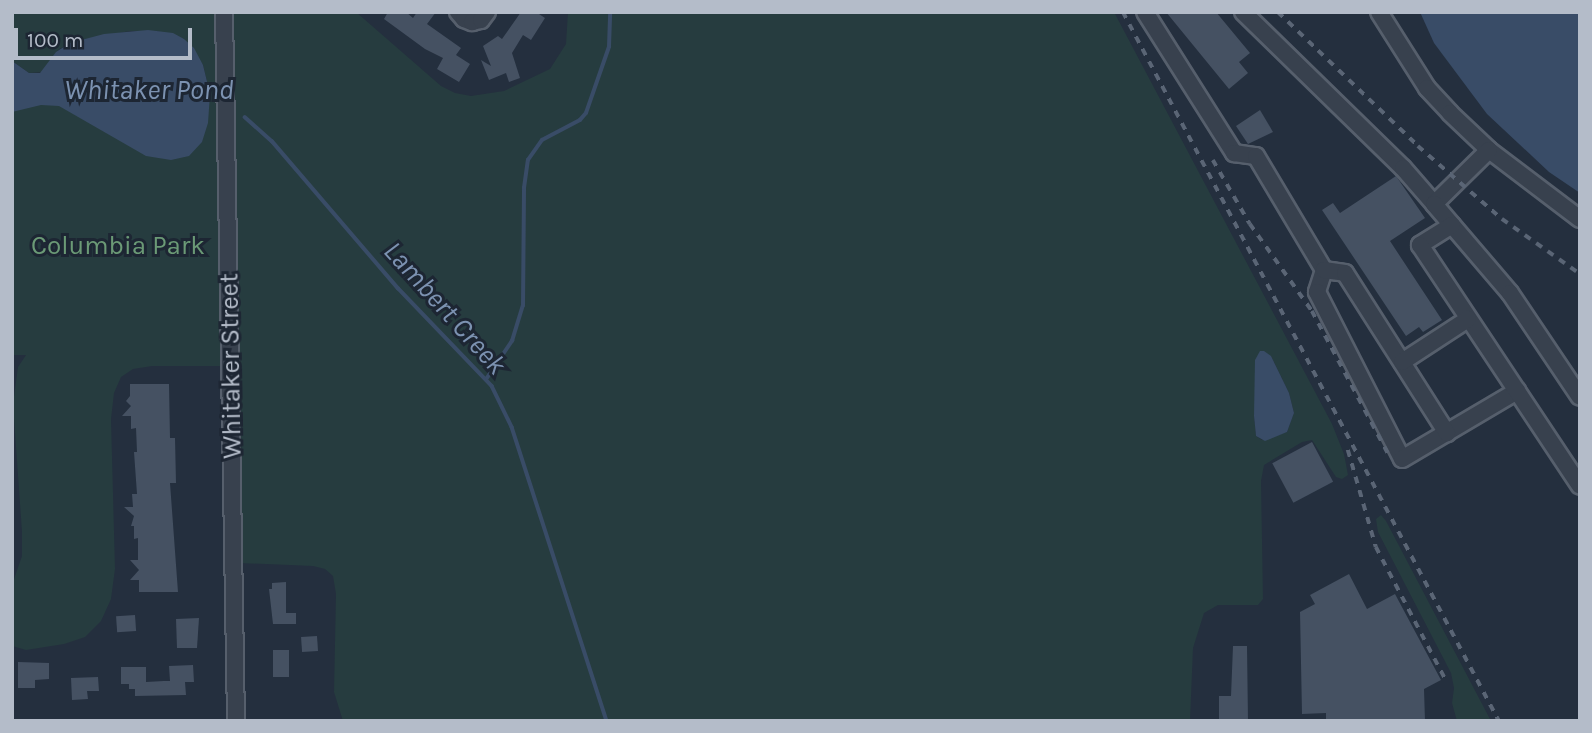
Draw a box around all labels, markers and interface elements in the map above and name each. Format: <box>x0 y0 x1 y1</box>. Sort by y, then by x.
scale bar <box>18 14 196 58</box>
text: 100 m <box>27 28 84 52</box>
water label: Whitaker Pond <box>64 73 234 107</box>
park label: Columbia Park <box>31 230 205 262</box>
water label: Lambert Creek <box>377 235 513 381</box>
street label: Whitaker Street <box>214 273 248 459</box>

